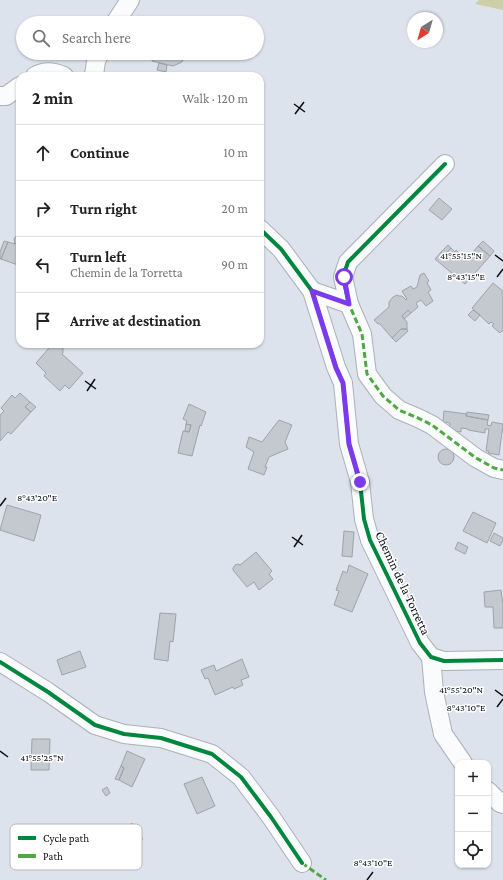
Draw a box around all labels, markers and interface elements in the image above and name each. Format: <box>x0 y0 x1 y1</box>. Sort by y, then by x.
north arrow <box>407 12 443 48</box>
search box <box>16 16 264 60</box>
icon: search <box>30 27 52 49</box>
text: Search here <box>62 30 131 46</box>
text: 2 min <box>32 89 73 108</box>
text: Walk · 120 m <box>182 91 248 106</box>
icon: ahead <box>32 142 54 164</box>
text: Continue <box>70 145 129 161</box>
text: 10 m <box>223 145 248 160</box>
icon: right <box>32 198 54 220</box>
text: Turn right <box>70 201 137 217</box>
text: 20 m <box>222 201 248 216</box>
text: Turn left <box>70 249 126 265</box>
text: 41°55'15"N <box>440 250 482 261</box>
icon: left <box>32 254 54 276</box>
text: 90 m <box>221 257 248 272</box>
text: Chemin de la Torretta <box>70 265 183 280</box>
route start <box>335 268 353 286</box>
text: 8°43'15"E <box>447 271 486 282</box>
icon: arrive <box>32 310 54 332</box>
text: Arrive at destination <box>70 313 201 329</box>
route end <box>351 473 369 491</box>
text: 8°43'20"E <box>17 492 58 503</box>
street label: Chemin de la Torretta <box>372 529 434 637</box>
text: 41°55'20"N <box>439 684 483 695</box>
text: 8°43'10"E <box>447 702 486 713</box>
text: 41°55'25"N <box>20 752 64 763</box>
map controls <box>455 760 491 868</box>
button: + <box>455 760 491 796</box>
button: − <box>455 796 491 832</box>
legend <box>10 824 142 870</box>
text: Cycle path <box>43 832 89 845</box>
button: locate <box>455 832 491 868</box>
text: Path <box>43 850 63 862</box>
text: 8°43'10"E <box>354 857 393 868</box>

